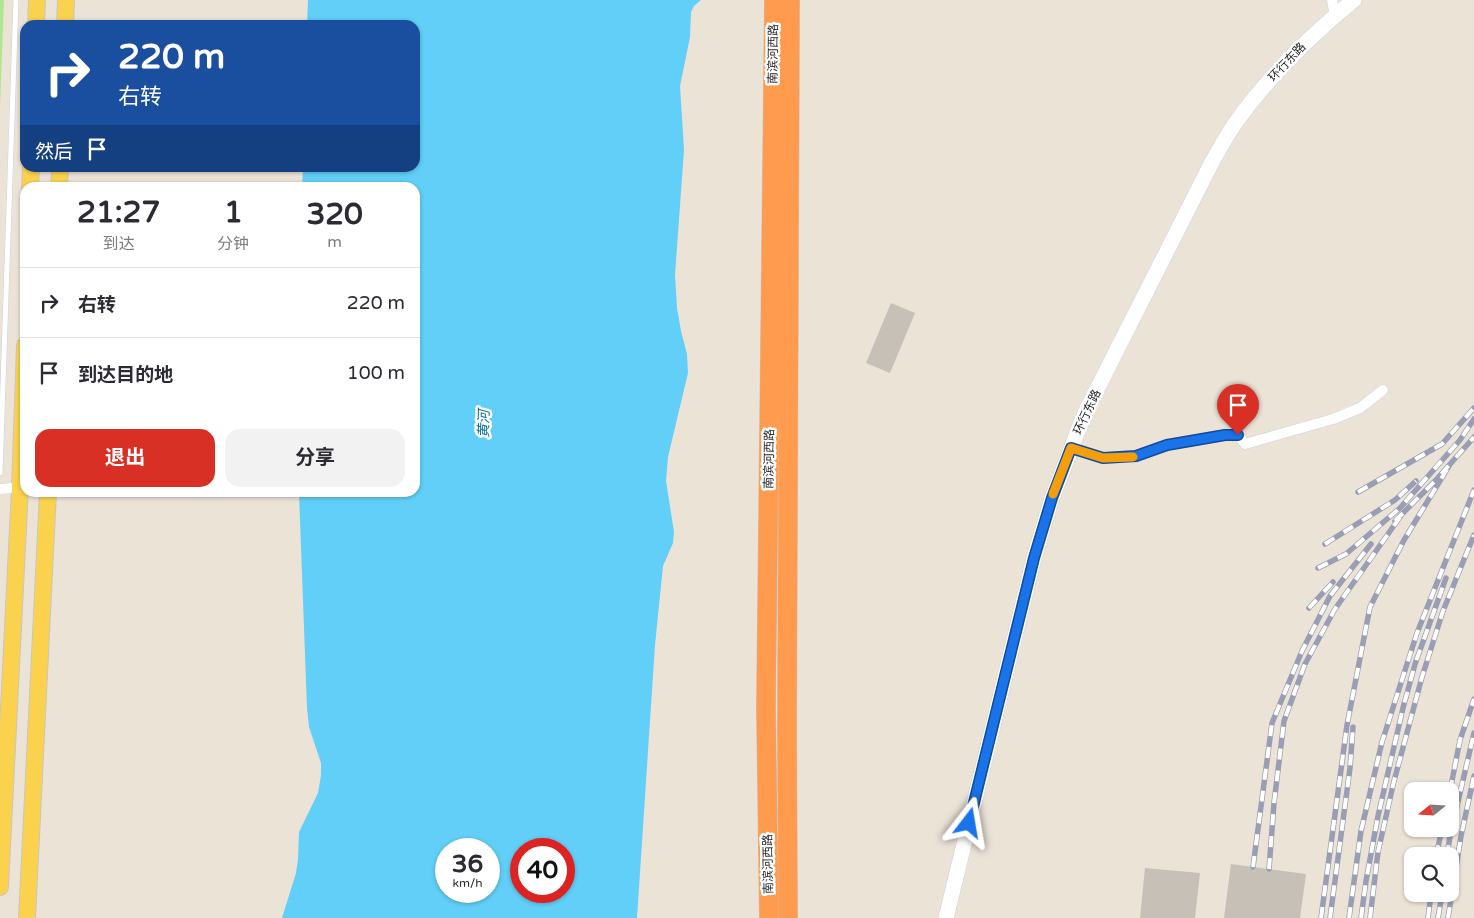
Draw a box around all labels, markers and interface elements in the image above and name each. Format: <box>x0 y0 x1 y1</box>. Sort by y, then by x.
street label: 南滨河西路 <box>765 24 781 84</box>
text: 220 m <box>118 36 225 78</box>
icon: right <box>35 40 100 105</box>
street label: 环行东路 <box>1266 40 1308 84</box>
text: 右转 <box>118 84 162 110</box>
icon: arrive <box>83 135 111 163</box>
text: 然后 <box>35 141 73 163</box>
text: 21:27 <box>77 194 160 231</box>
text: 1 <box>224 194 243 231</box>
text: 320 <box>306 196 363 233</box>
text: m <box>327 232 342 252</box>
text: 到达 <box>103 234 135 254</box>
text: 分钟 <box>217 234 249 254</box>
icon: right <box>35 289 63 317</box>
text: 220 m <box>347 292 405 314</box>
text: 右转 <box>78 294 116 316</box>
icon: arrive <box>35 359 63 387</box>
text: 100 m <box>347 362 405 384</box>
text: 到达目的地 <box>78 364 173 386</box>
pin <box>1217 384 1259 435</box>
street label: 环行东路 <box>1071 387 1103 437</box>
icon: arrive <box>1224 391 1252 419</box>
water label: 黄河 <box>475 407 493 438</box>
button: 退出 <box>35 429 215 487</box>
button: 分享 <box>225 429 405 487</box>
street label: 南滨河西路 <box>761 429 777 489</box>
north arrow <box>1404 782 1459 838</box>
map controls <box>1404 782 1459 902</box>
position arrow <box>942 796 994 848</box>
street label: 南滨河西路 <box>760 834 776 894</box>
speed limit sign: 40 <box>510 838 575 903</box>
button: search <box>1404 847 1459 902</box>
text: 36 <box>452 849 483 879</box>
text: km/h <box>452 876 483 890</box>

